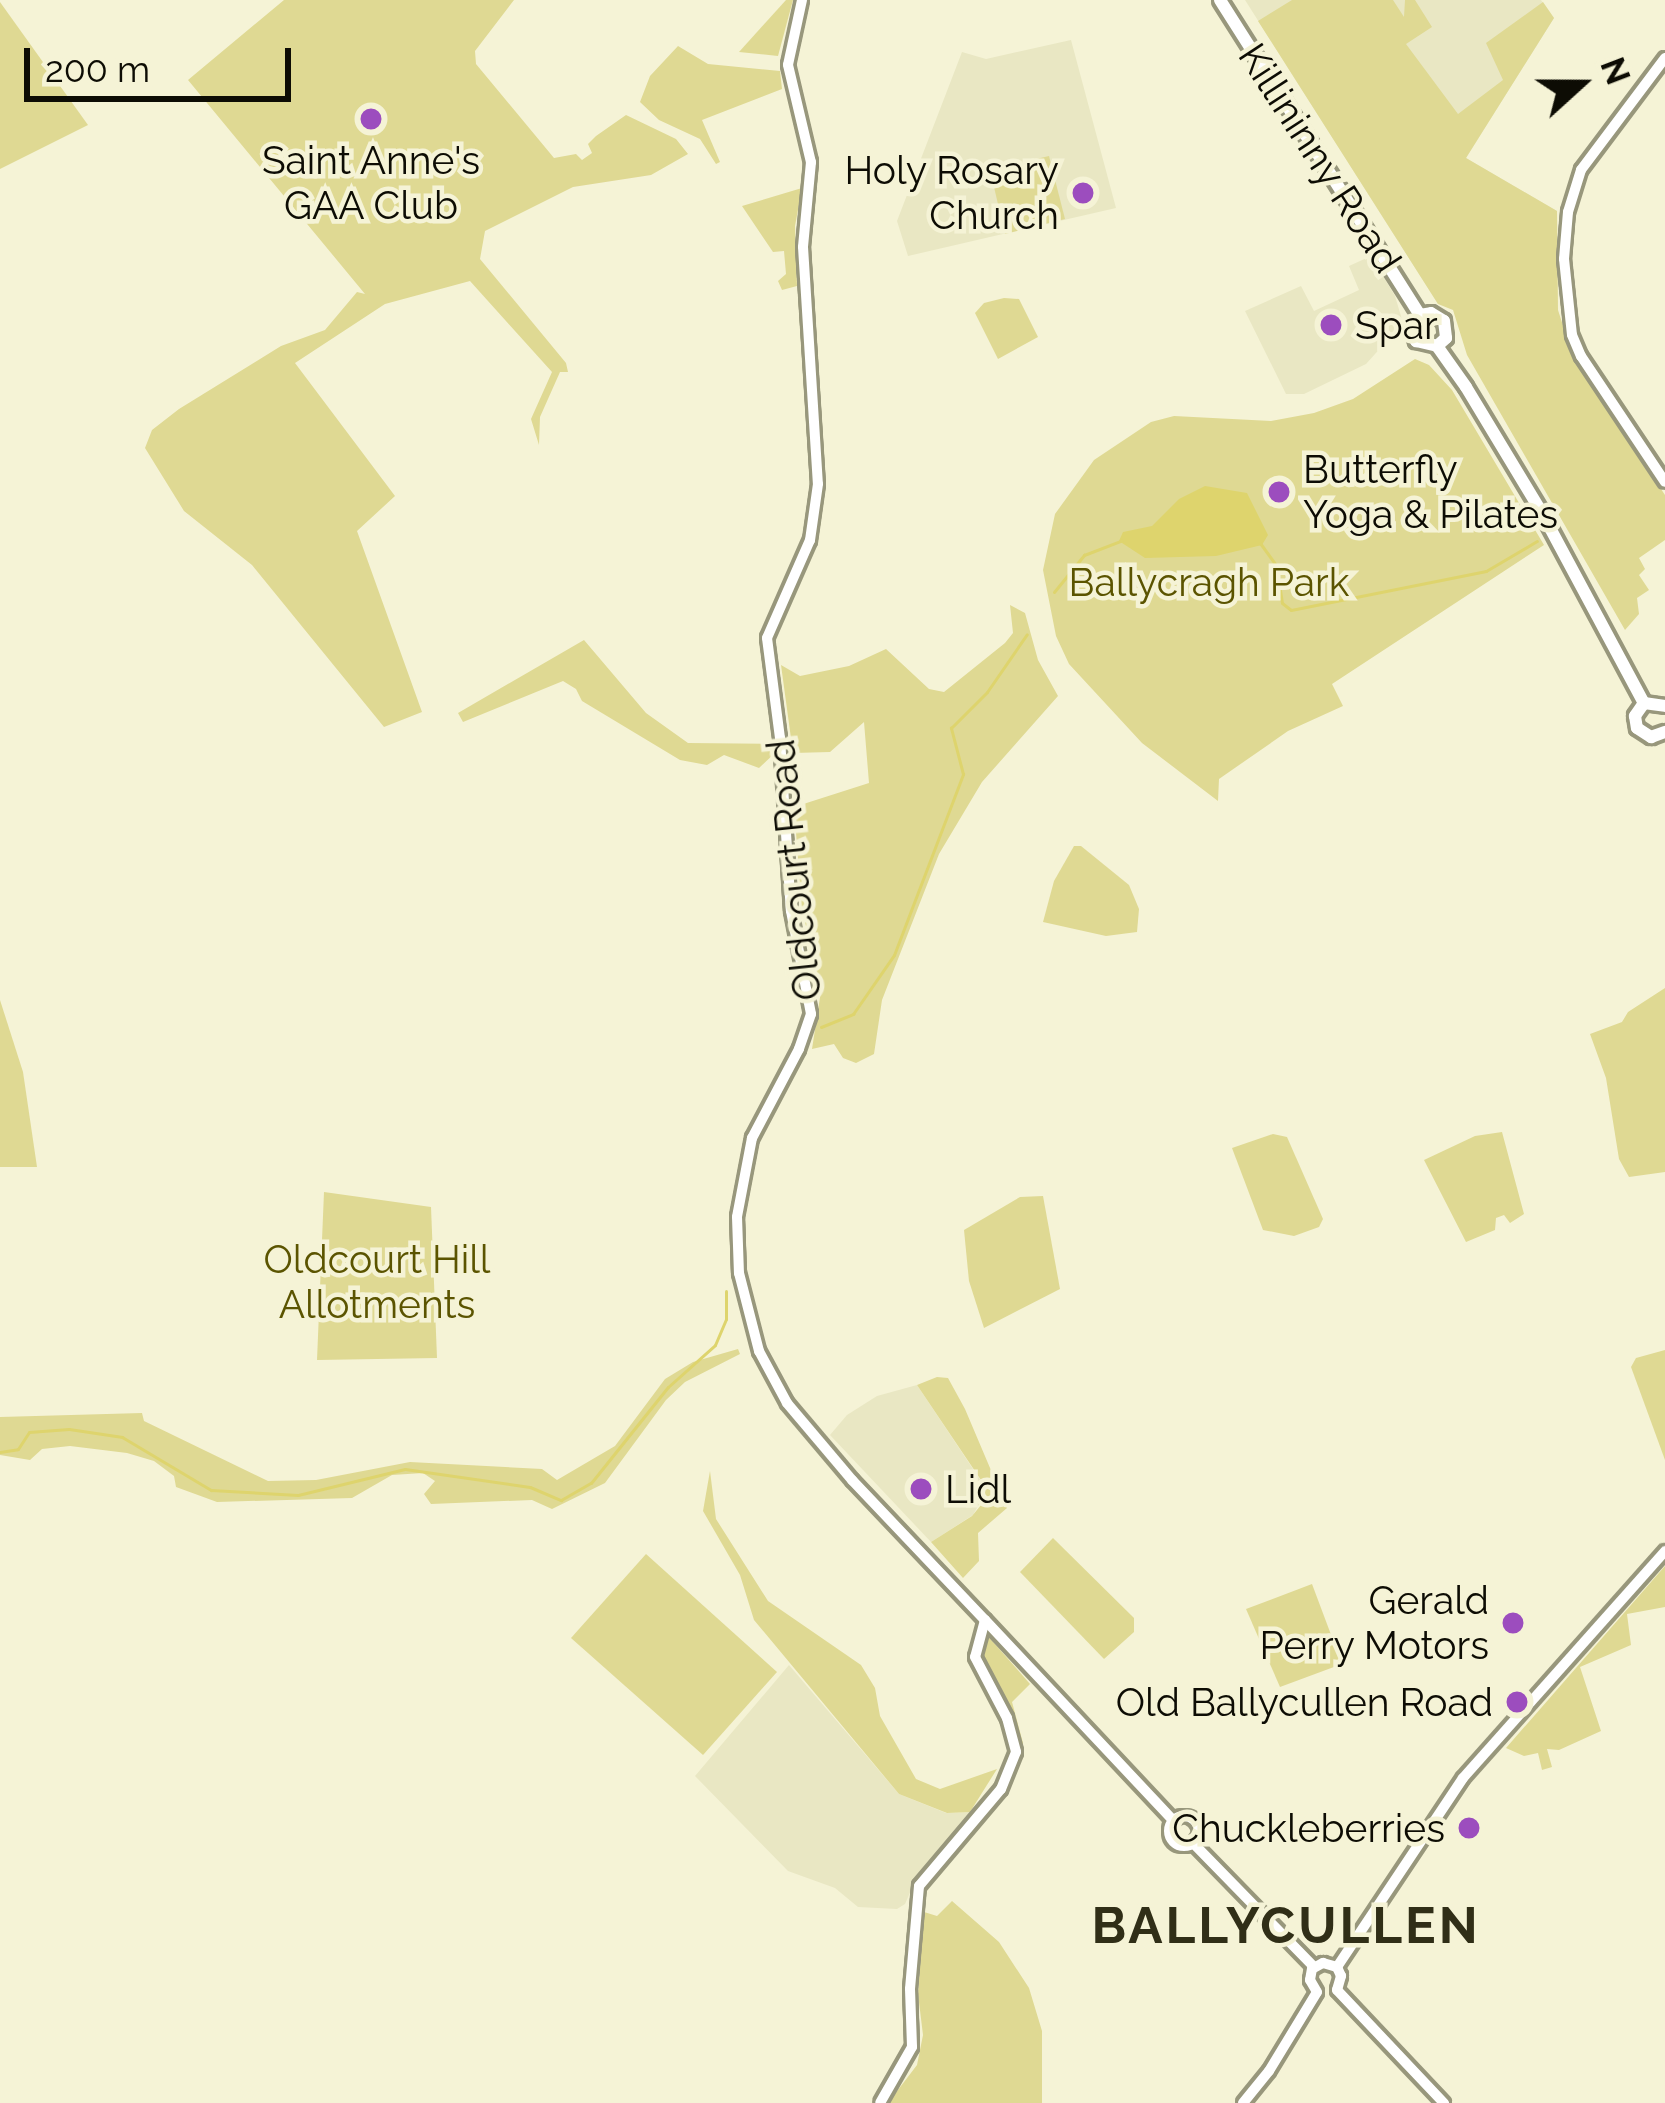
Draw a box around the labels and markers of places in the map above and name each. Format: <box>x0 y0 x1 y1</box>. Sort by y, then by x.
marker: Saint Anne's GAA Club <box>358 106 384 132</box>
place label: Saint Anne's GAA Club <box>261 138 481 229</box>
place label: Holy Rosary Church <box>843 148 1059 239</box>
marker: Holy Rosary Church <box>1070 180 1096 206</box>
place label: Spar <box>1355 302 1438 348</box>
marker: Spar <box>1318 312 1344 338</box>
place label: Butterfly Yoga & Pilates <box>1303 447 1558 538</box>
marker: Butterfly Yoga & Pilates <box>1266 479 1292 505</box>
place label: Lidl <box>945 1466 1011 1512</box>
marker: Lidl <box>908 1476 934 1502</box>
place label: Gerald Perry Motors <box>1259 1578 1489 1669</box>
marker: Gerald Perry Motors <box>1500 1610 1526 1636</box>
place label: Old Ballycullen Road <box>1116 1679 1493 1725</box>
marker: Old Ballycullen Road <box>1504 1689 1530 1715</box>
place label: Chuckleberries <box>1172 1805 1445 1851</box>
marker: Chuckleberries <box>1456 1815 1482 1841</box>

